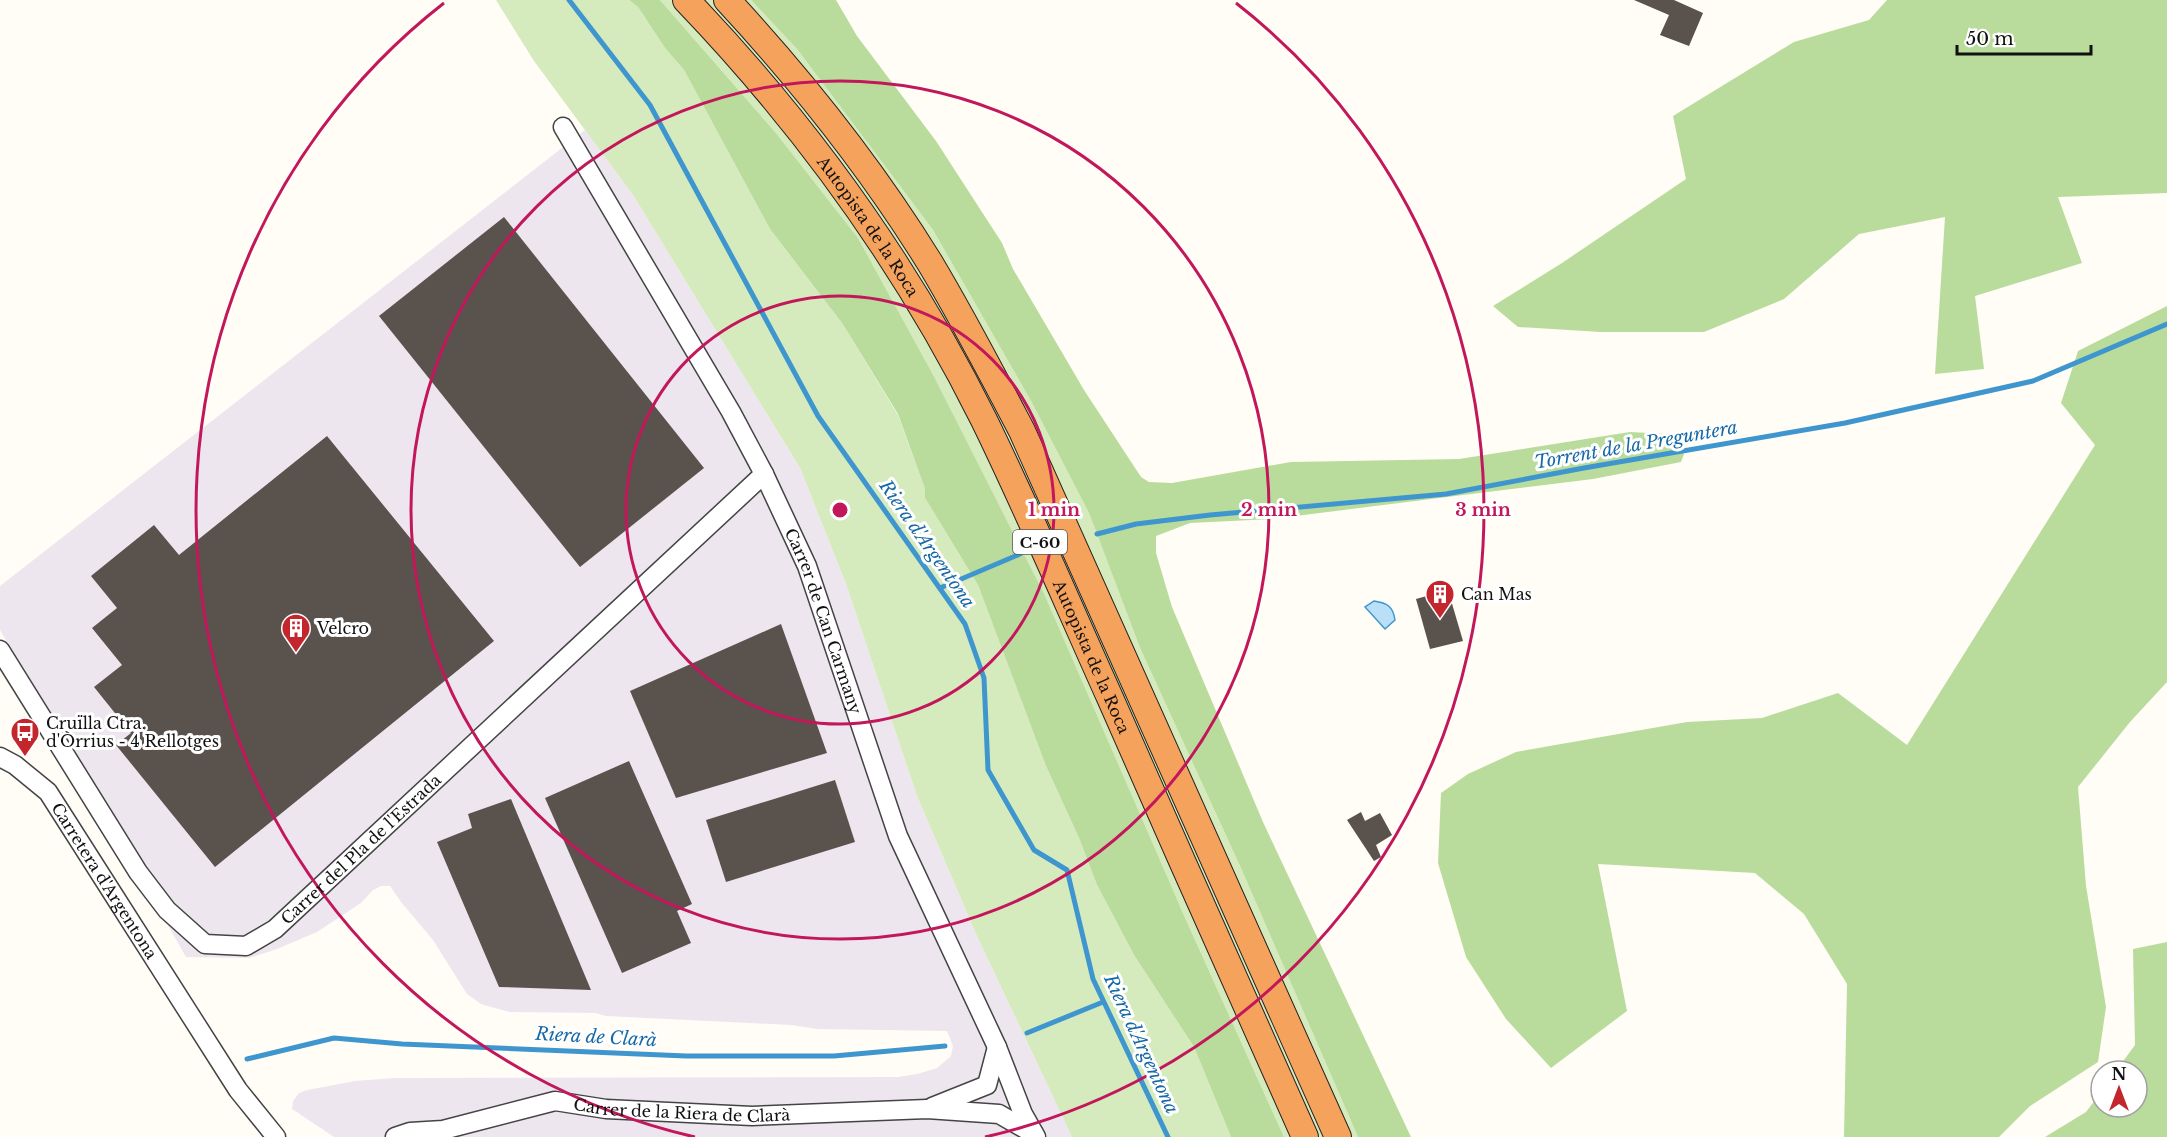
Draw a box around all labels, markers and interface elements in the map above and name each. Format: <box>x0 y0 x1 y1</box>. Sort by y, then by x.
scale bar <box>1957 18 2090 56</box>
text: 50 m <box>1966 28 2014 50</box>
street label: Autopista de la Roca <box>813 151 923 300</box>
water label: Torrent de la Preguntera <box>1533 416 1739 474</box>
water label: Riera d'Argentona <box>874 475 979 612</box>
text: 1 min <box>1028 499 1080 521</box>
text: 2 min <box>1241 499 1297 521</box>
text: 3 min <box>1455 499 1511 521</box>
centre of rings <box>830 500 850 520</box>
street label: Carrer de Can Carmany <box>781 525 866 717</box>
road number: C-60 <box>1013 530 1067 554</box>
street label: Autopista de la Roca <box>1049 576 1134 737</box>
building icon: Can Mas <box>1424 578 1456 620</box>
place label: Can Mas <box>1461 584 1532 604</box>
building icon: Velcro <box>280 612 312 654</box>
place label: Velcro <box>316 618 369 638</box>
place label: Cruïlla Ctra. d'Òrrius - 4 Rellotges <box>46 713 219 751</box>
bus stop icon: Cruïlla Ctra. d'Òrrius - 4 Rellotges <box>9 716 41 758</box>
street label: Carrer del Pla de l'Estrada <box>277 770 445 929</box>
street label: Carretera d'Argentona <box>47 799 162 963</box>
water label: Riera d'Argentona <box>1099 970 1183 1117</box>
water label: Riera de Clarà <box>534 1023 657 1051</box>
north arrow <box>2089 1059 2149 1119</box>
text: N <box>2111 1064 2127 1084</box>
street label: Carrer de la Riera de Clarà <box>572 1094 791 1126</box>

